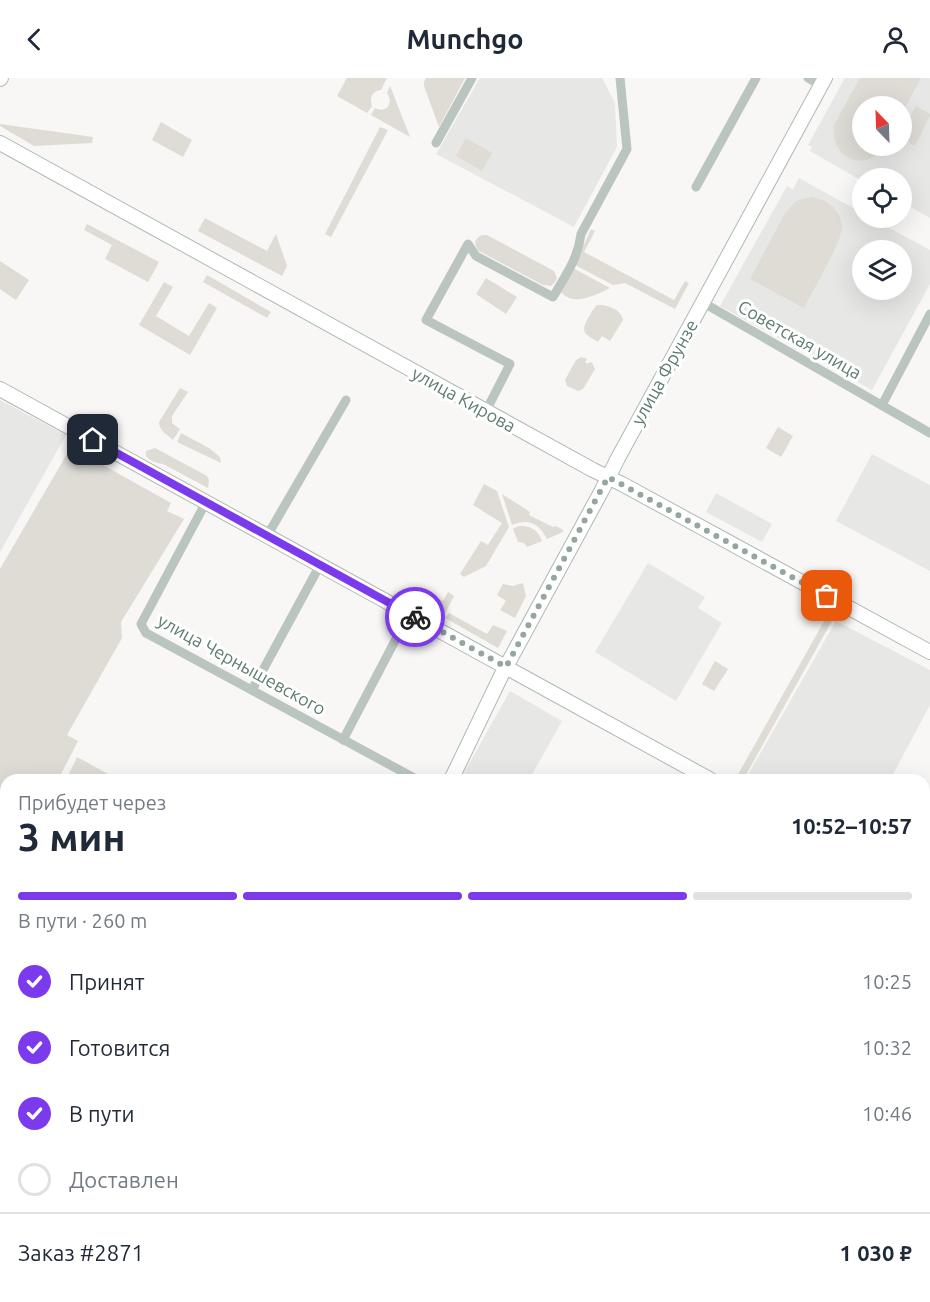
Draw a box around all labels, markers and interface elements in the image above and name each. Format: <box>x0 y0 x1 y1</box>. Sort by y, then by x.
icon: back <box>18 23 51 56</box>
icon: person <box>879 23 912 56</box>
text: Munchgo <box>407 24 523 54</box>
north arrow <box>852 96 912 156</box>
map controls <box>852 96 912 300</box>
button: locate <box>852 168 912 228</box>
button: layers <box>852 240 912 300</box>
street label: Советская улица <box>735 295 865 383</box>
street label: улица Фрунзе <box>627 316 701 428</box>
street label: улица Кирова <box>409 362 519 436</box>
pin <box>67 414 118 465</box>
icon: home <box>76 423 109 456</box>
pin <box>801 570 852 621</box>
icon: bag <box>810 579 843 612</box>
courier <box>385 587 445 647</box>
icon: bike <box>399 601 432 634</box>
street label: улица Чернышевского <box>155 609 329 719</box>
text: Прибудет через <box>18 791 166 814</box>
text: 10:52–10:57 <box>791 813 912 838</box>
text: 3 мин <box>18 815 126 858</box>
text: В пути · 260 m <box>18 909 147 932</box>
icon: check <box>18 965 51 998</box>
text: Принят <box>69 969 145 994</box>
text: 10:25 <box>862 970 912 993</box>
icon: check <box>18 1031 51 1064</box>
text: Готовится <box>69 1035 170 1060</box>
text: 10:32 <box>862 1036 912 1059</box>
icon: check <box>18 1097 51 1130</box>
text: В пути <box>69 1101 135 1126</box>
text: 10:46 <box>862 1102 912 1125</box>
text: Доставлен <box>69 1167 179 1192</box>
text: Заказ #2871 <box>18 1240 144 1265</box>
text: 1 030 ₽ <box>840 1240 912 1265</box>

